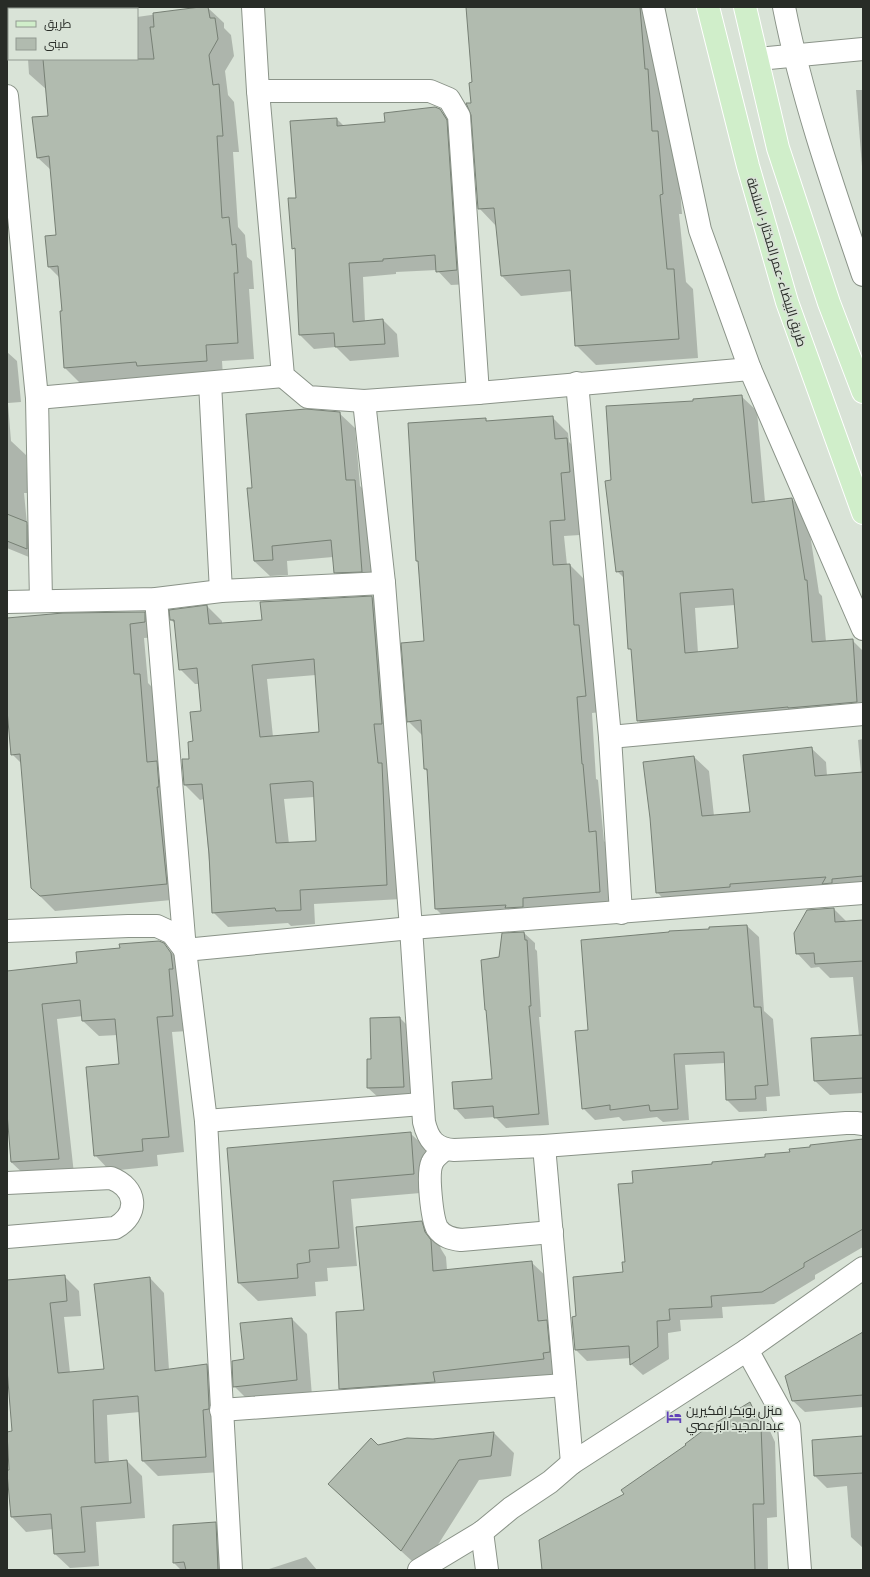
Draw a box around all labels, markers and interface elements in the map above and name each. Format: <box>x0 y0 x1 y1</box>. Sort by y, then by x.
legend <box>8 8 138 60</box>
text: طريق <box>44 17 72 31</box>
text: مبنى <box>44 37 69 51</box>
street label: طريق البيضاء -عمر المختار - اسلنطة <box>744 176 809 349</box>
place label: منزل بوبكر افكيرين عبدالمجيد البرعصي <box>686 1403 784 1436</box>
hotel icon: منزل بوبكر افكيرين عبدالمجيد البرعصي <box>665 1408 683 1426</box>

